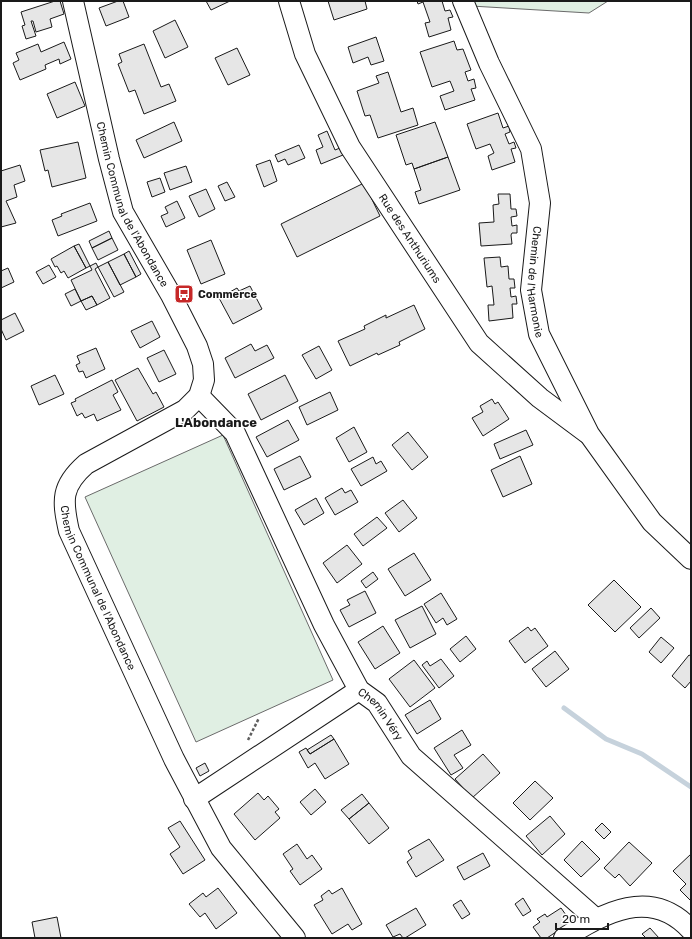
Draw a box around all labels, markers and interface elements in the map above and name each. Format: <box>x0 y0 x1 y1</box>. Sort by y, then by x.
street label: Chemin Communal de l'Abondance <box>94 120 171 289</box>
street label: Rue des Anthuriums <box>376 192 444 286</box>
street label: Chemin de l'Harmonie <box>524 225 546 340</box>
bus stop icon: Commerce <box>173 283 195 305</box>
place label: Commerce <box>198 288 258 301</box>
district label: L'Abondance <box>175 415 257 430</box>
street label: Chemin Communal de l'Abondance <box>58 505 138 672</box>
street label: Chemin Véry <box>355 685 405 743</box>
scale bar <box>556 905 608 931</box>
text: 20 m <box>562 912 590 926</box>

